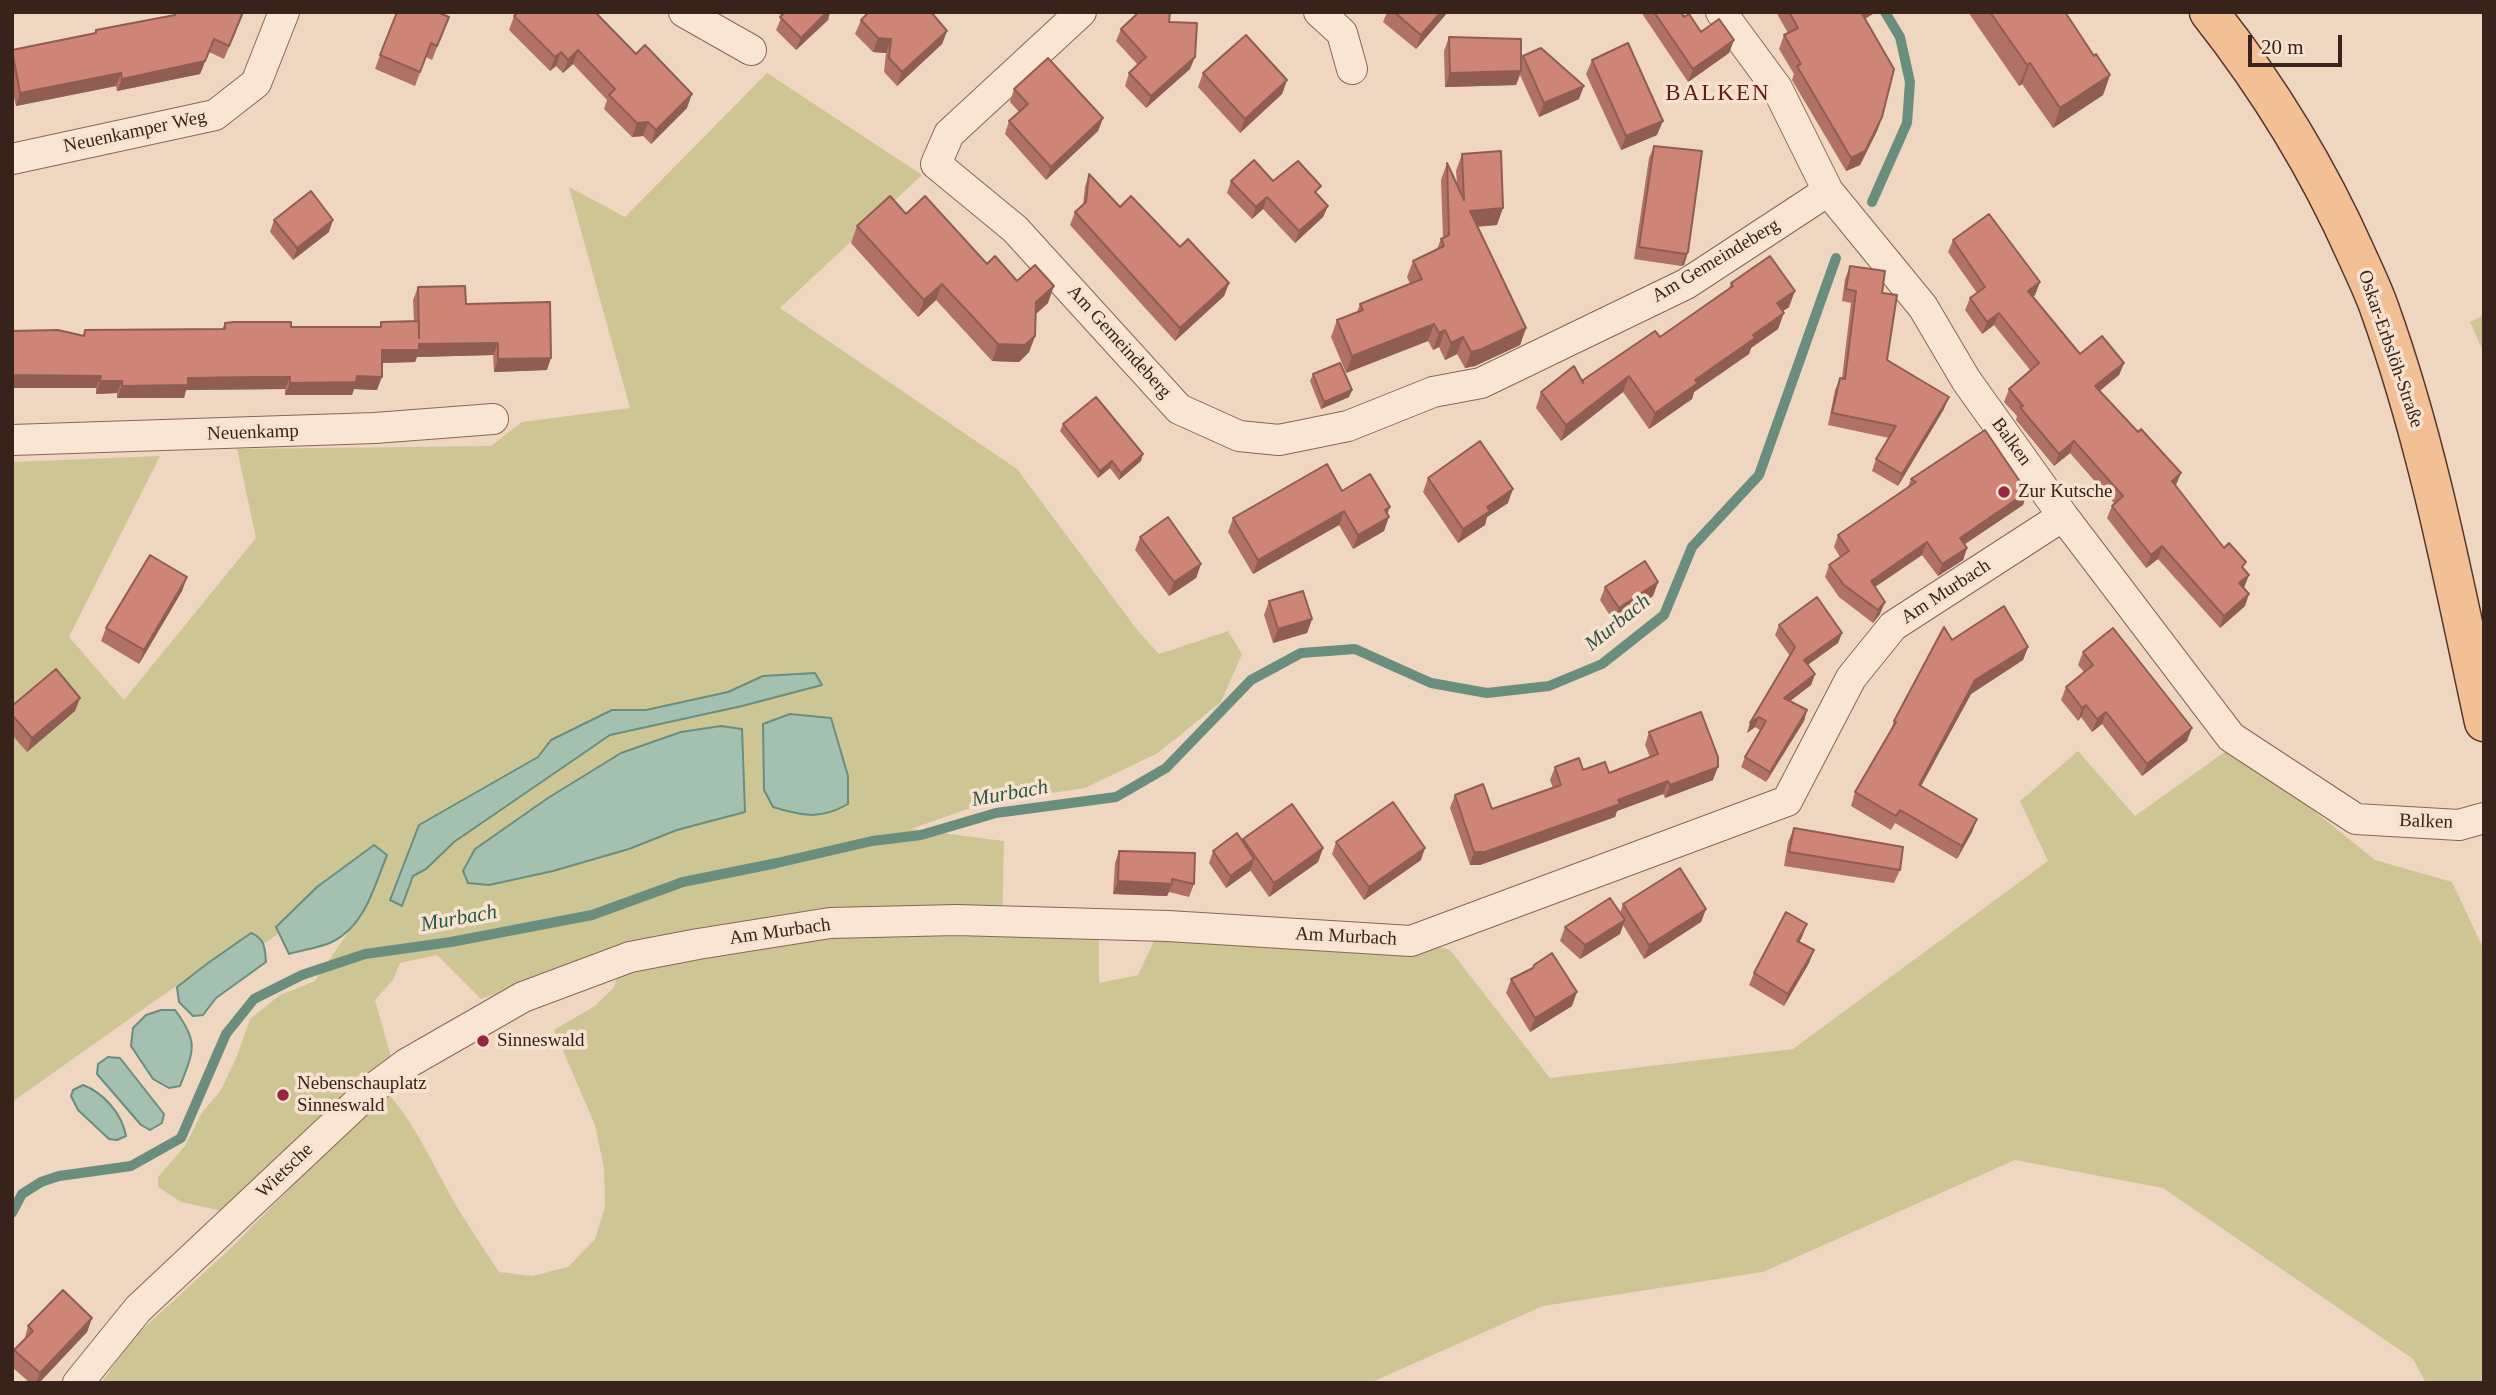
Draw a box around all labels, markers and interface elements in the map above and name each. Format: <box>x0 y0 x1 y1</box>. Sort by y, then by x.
scale bar <box>2251 21 2346 65</box>
text: 20 m <box>2261 35 2304 59</box>
district label: BALKEN <box>1666 80 1770 108</box>
street label: Neuenkamper Weg <box>61 106 209 158</box>
street label: Am Gemeindeberg <box>1648 214 1784 308</box>
street label: Oskar-Erbslöh-Straße <box>2352 267 2428 431</box>
street label: Am Gemeindeberg <box>1062 281 1176 403</box>
street label: Balken <box>1986 414 2036 470</box>
street label: Neuenkamp <box>207 420 299 446</box>
place label: Zur Kutsche <box>2018 481 2112 503</box>
marker: Zur Kutsche <box>1996 484 2012 500</box>
street label: Am Murbach <box>1897 555 1995 629</box>
water label: Murbach <box>1580 589 1656 657</box>
water label: Murbach <box>970 775 1050 813</box>
street label: Balken <box>2399 810 2453 834</box>
water label: Murbach <box>419 900 499 938</box>
street label: Am Murbach <box>728 914 832 950</box>
street label: Am Murbach <box>1295 923 1397 951</box>
place label: Sinneswald <box>497 1030 585 1052</box>
marker: Sinneswald <box>475 1033 491 1049</box>
place label: Nebenschauplatz Sinneswald <box>297 1073 427 1117</box>
marker: Nebenschauplatz Sinneswald <box>275 1087 291 1103</box>
street label: Wietsche <box>252 1139 318 1203</box>

